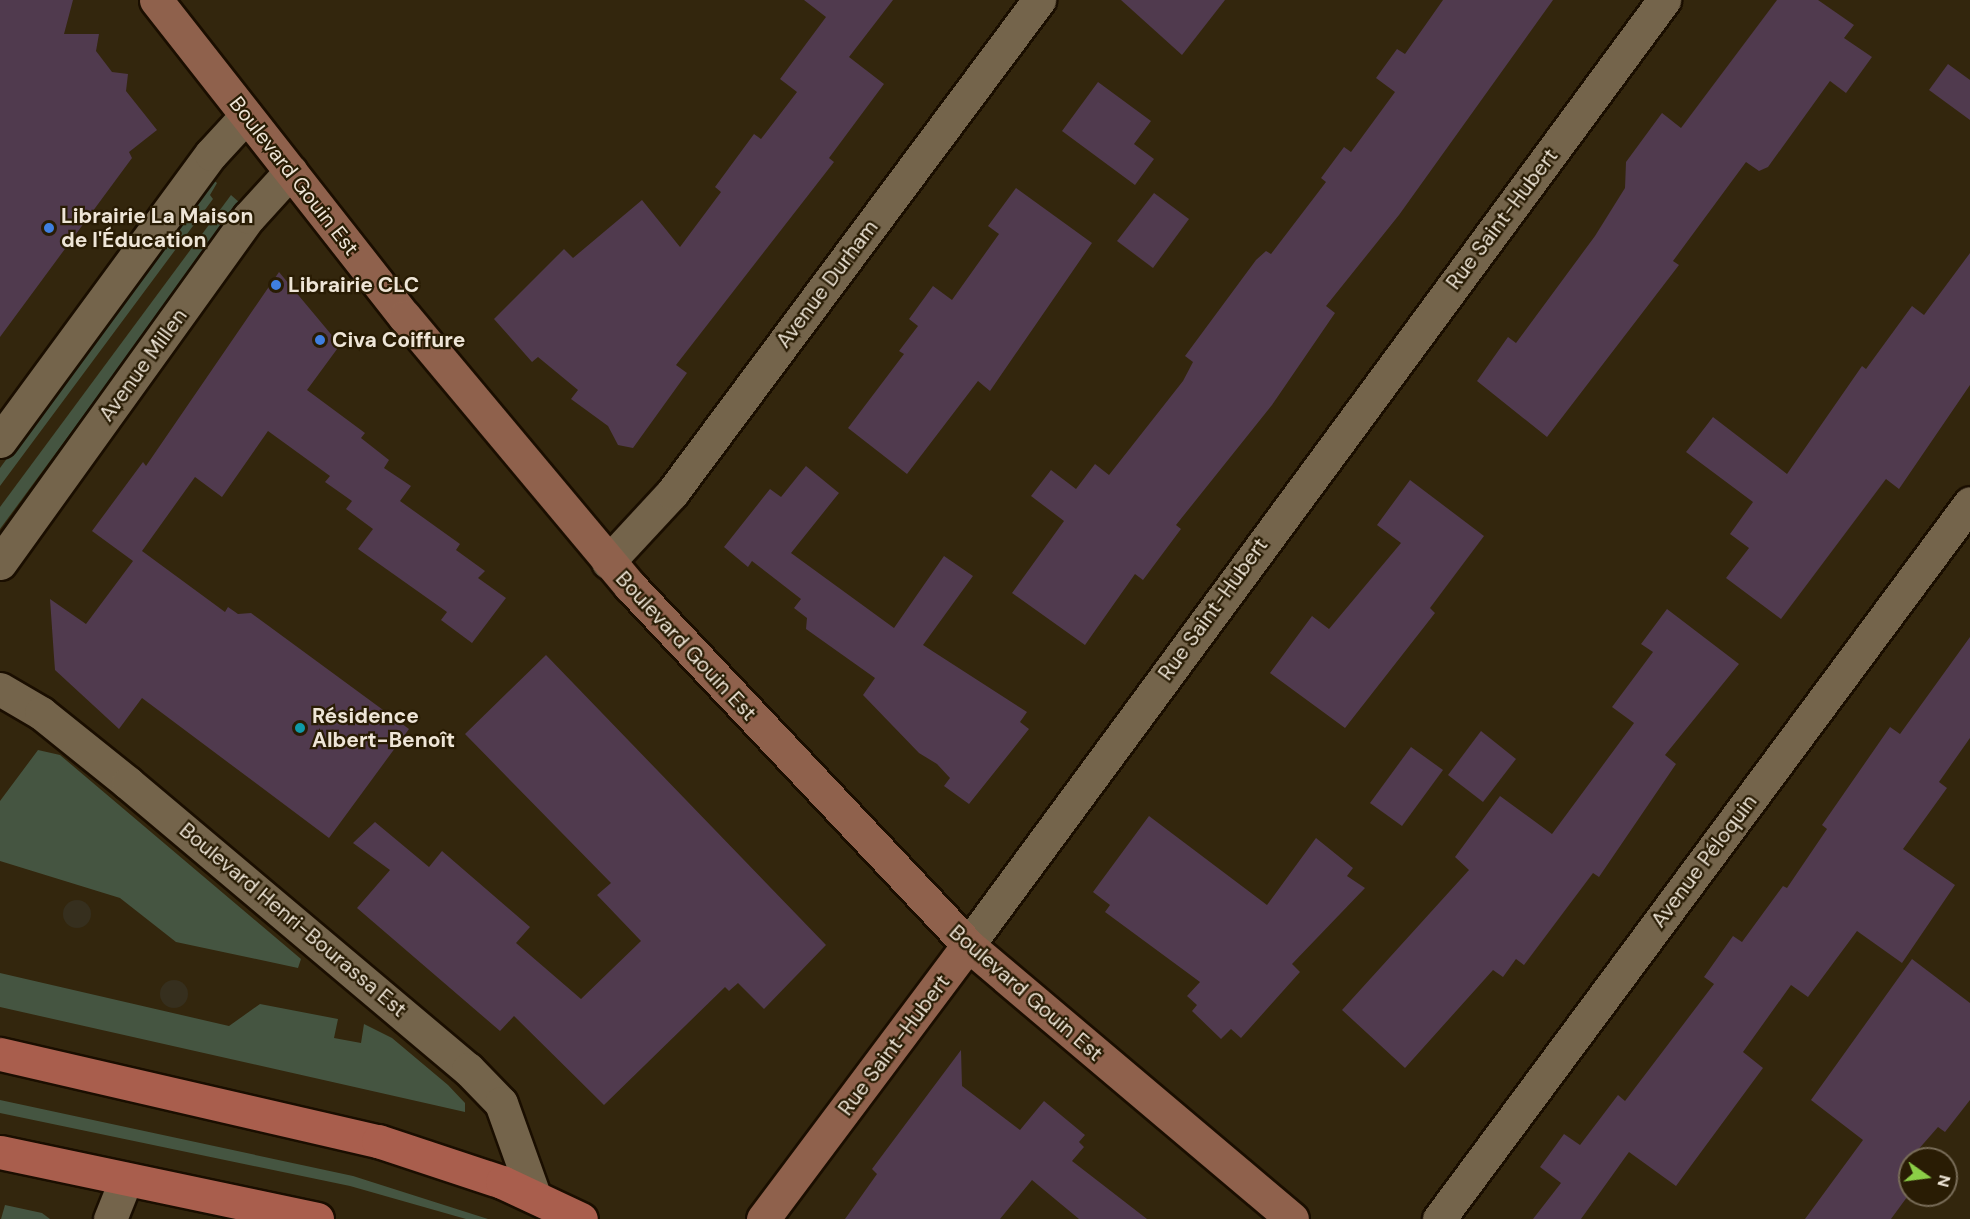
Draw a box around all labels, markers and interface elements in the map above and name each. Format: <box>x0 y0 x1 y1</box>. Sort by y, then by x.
street label: Boulevard Gouin Est <box>224 92 364 260</box>
street label: Rue Saint-Hubert <box>1441 144 1563 294</box>
place label: Librairie La Maison de l'Éducation <box>61 203 253 253</box>
street label: Avenue Durham <box>771 215 883 353</box>
marker: Librairie La Maison de l'Éducation <box>42 221 56 235</box>
place label: Librairie CLC <box>288 272 419 298</box>
marker: Librairie CLC <box>269 278 283 292</box>
street label: Avenue Millen <box>94 304 192 426</box>
place label: Civa Coiffure <box>332 327 465 353</box>
marker: Civa Coiffure <box>313 333 327 347</box>
street label: Rue Saint-Hubert <box>1153 533 1273 685</box>
street label: Boulevard Gouin Est <box>610 566 762 726</box>
place label: Résidence Albert-Benoît <box>312 703 455 753</box>
marker: Résidence Albert-Benoît <box>293 721 307 735</box>
street label: Avenue Péloquin <box>1646 790 1762 932</box>
street label: Boulevard Henri-Bourassa Est <box>174 818 412 1022</box>
street label: Boulevard Gouin Est <box>944 920 1108 1066</box>
street label: Rue Saint-Hubert <box>833 970 955 1120</box>
north arrow <box>1898 1147 1958 1207</box>
text: N <box>1932 1173 1956 1189</box>

